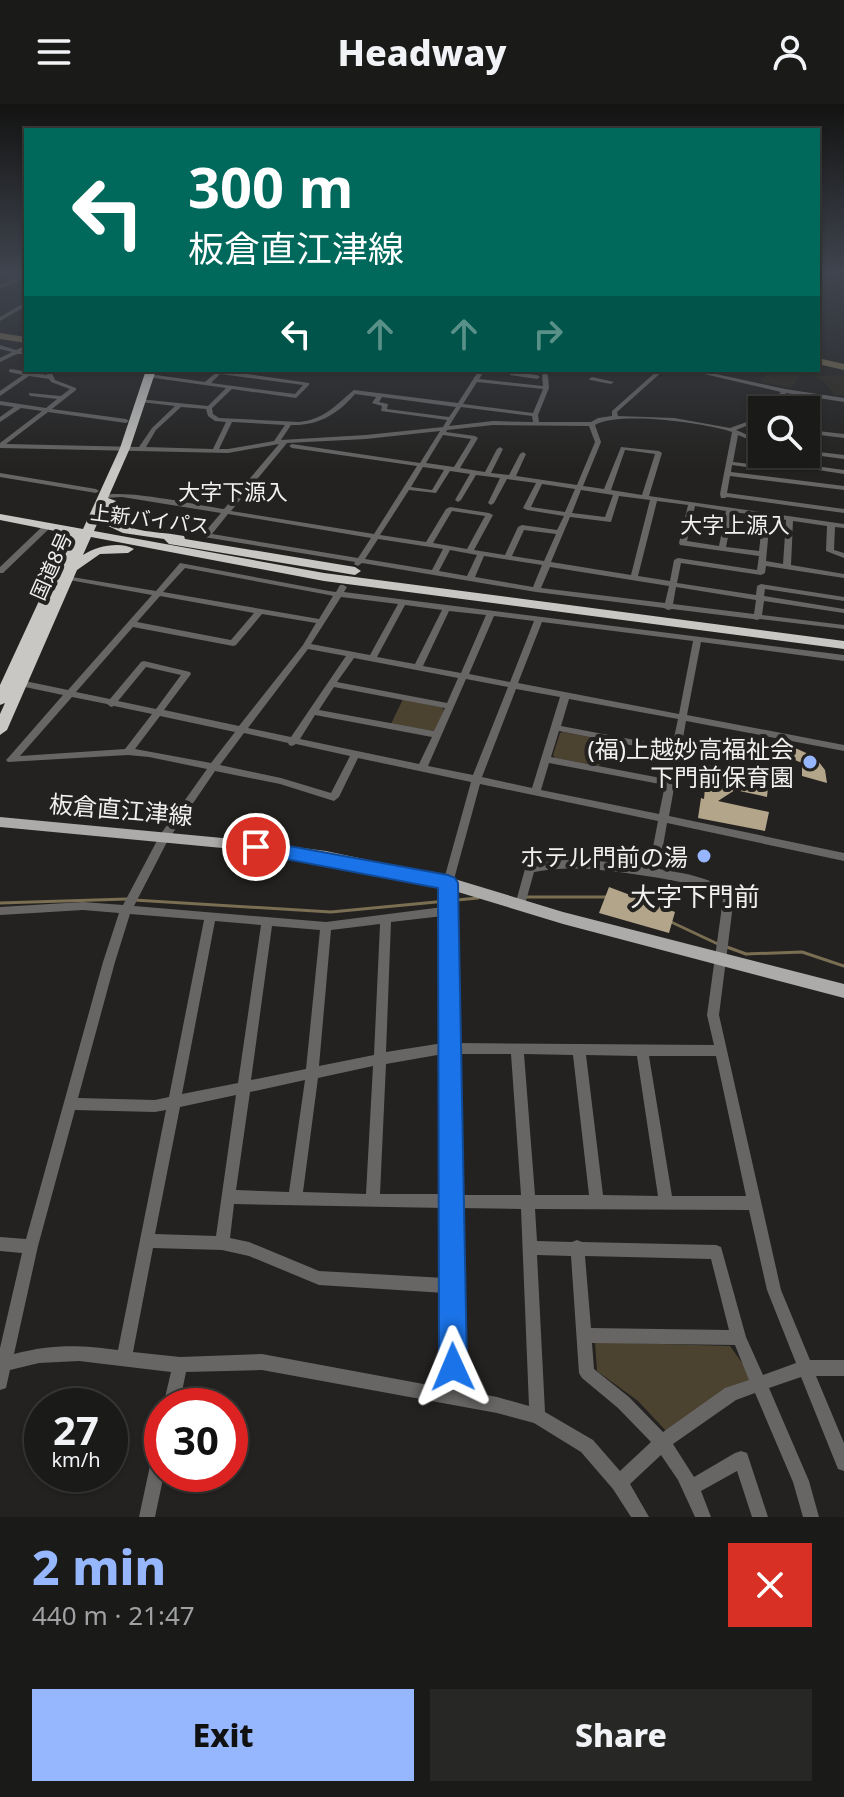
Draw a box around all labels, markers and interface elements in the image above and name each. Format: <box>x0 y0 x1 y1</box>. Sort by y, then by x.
text: Headway <box>337 28 507 77</box>
icon: menu <box>32 30 76 74</box>
icon: person <box>768 30 812 74</box>
text: 300 m <box>188 148 353 224</box>
icon: left <box>56 160 160 264</box>
text: 板倉直江津線 <box>188 224 404 273</box>
icon: left <box>274 312 318 356</box>
icon: ahead <box>358 312 402 356</box>
icon: ahead <box>442 312 486 356</box>
icon: right <box>526 312 570 356</box>
map controls <box>748 396 820 468</box>
button: search <box>748 396 820 468</box>
district label: 大字下源入 <box>178 476 288 506</box>
street label: 上新バイパス <box>89 498 211 540</box>
district label: 大字上源入 <box>680 509 790 539</box>
street label: 国道8号 <box>24 528 78 604</box>
place label: (福)上越妙高福祉会 下門前保育園 <box>588 732 794 793</box>
marker: (福)上越妙高福祉会 下門前保育園 <box>801 753 819 771</box>
street label: 板倉直江津線 <box>48 786 194 832</box>
pin <box>222 813 290 881</box>
icon: arrive <box>234 825 278 869</box>
place label: ホテル門前の湯 <box>520 840 688 873</box>
marker: ホテル門前の湯 <box>695 847 713 865</box>
district label: 大字下門前 <box>630 878 760 914</box>
position arrow <box>411 1325 495 1409</box>
speed limit sign: 30 <box>144 1388 248 1492</box>
text: 27 <box>53 1402 99 1457</box>
text: km/h <box>51 1446 101 1473</box>
text: 2 min <box>32 1534 166 1599</box>
button: close <box>728 1543 812 1627</box>
text: 440 m · 21:47 <box>32 1597 195 1633</box>
button: Exit <box>32 1689 414 1781</box>
button: Share <box>430 1689 812 1781</box>

